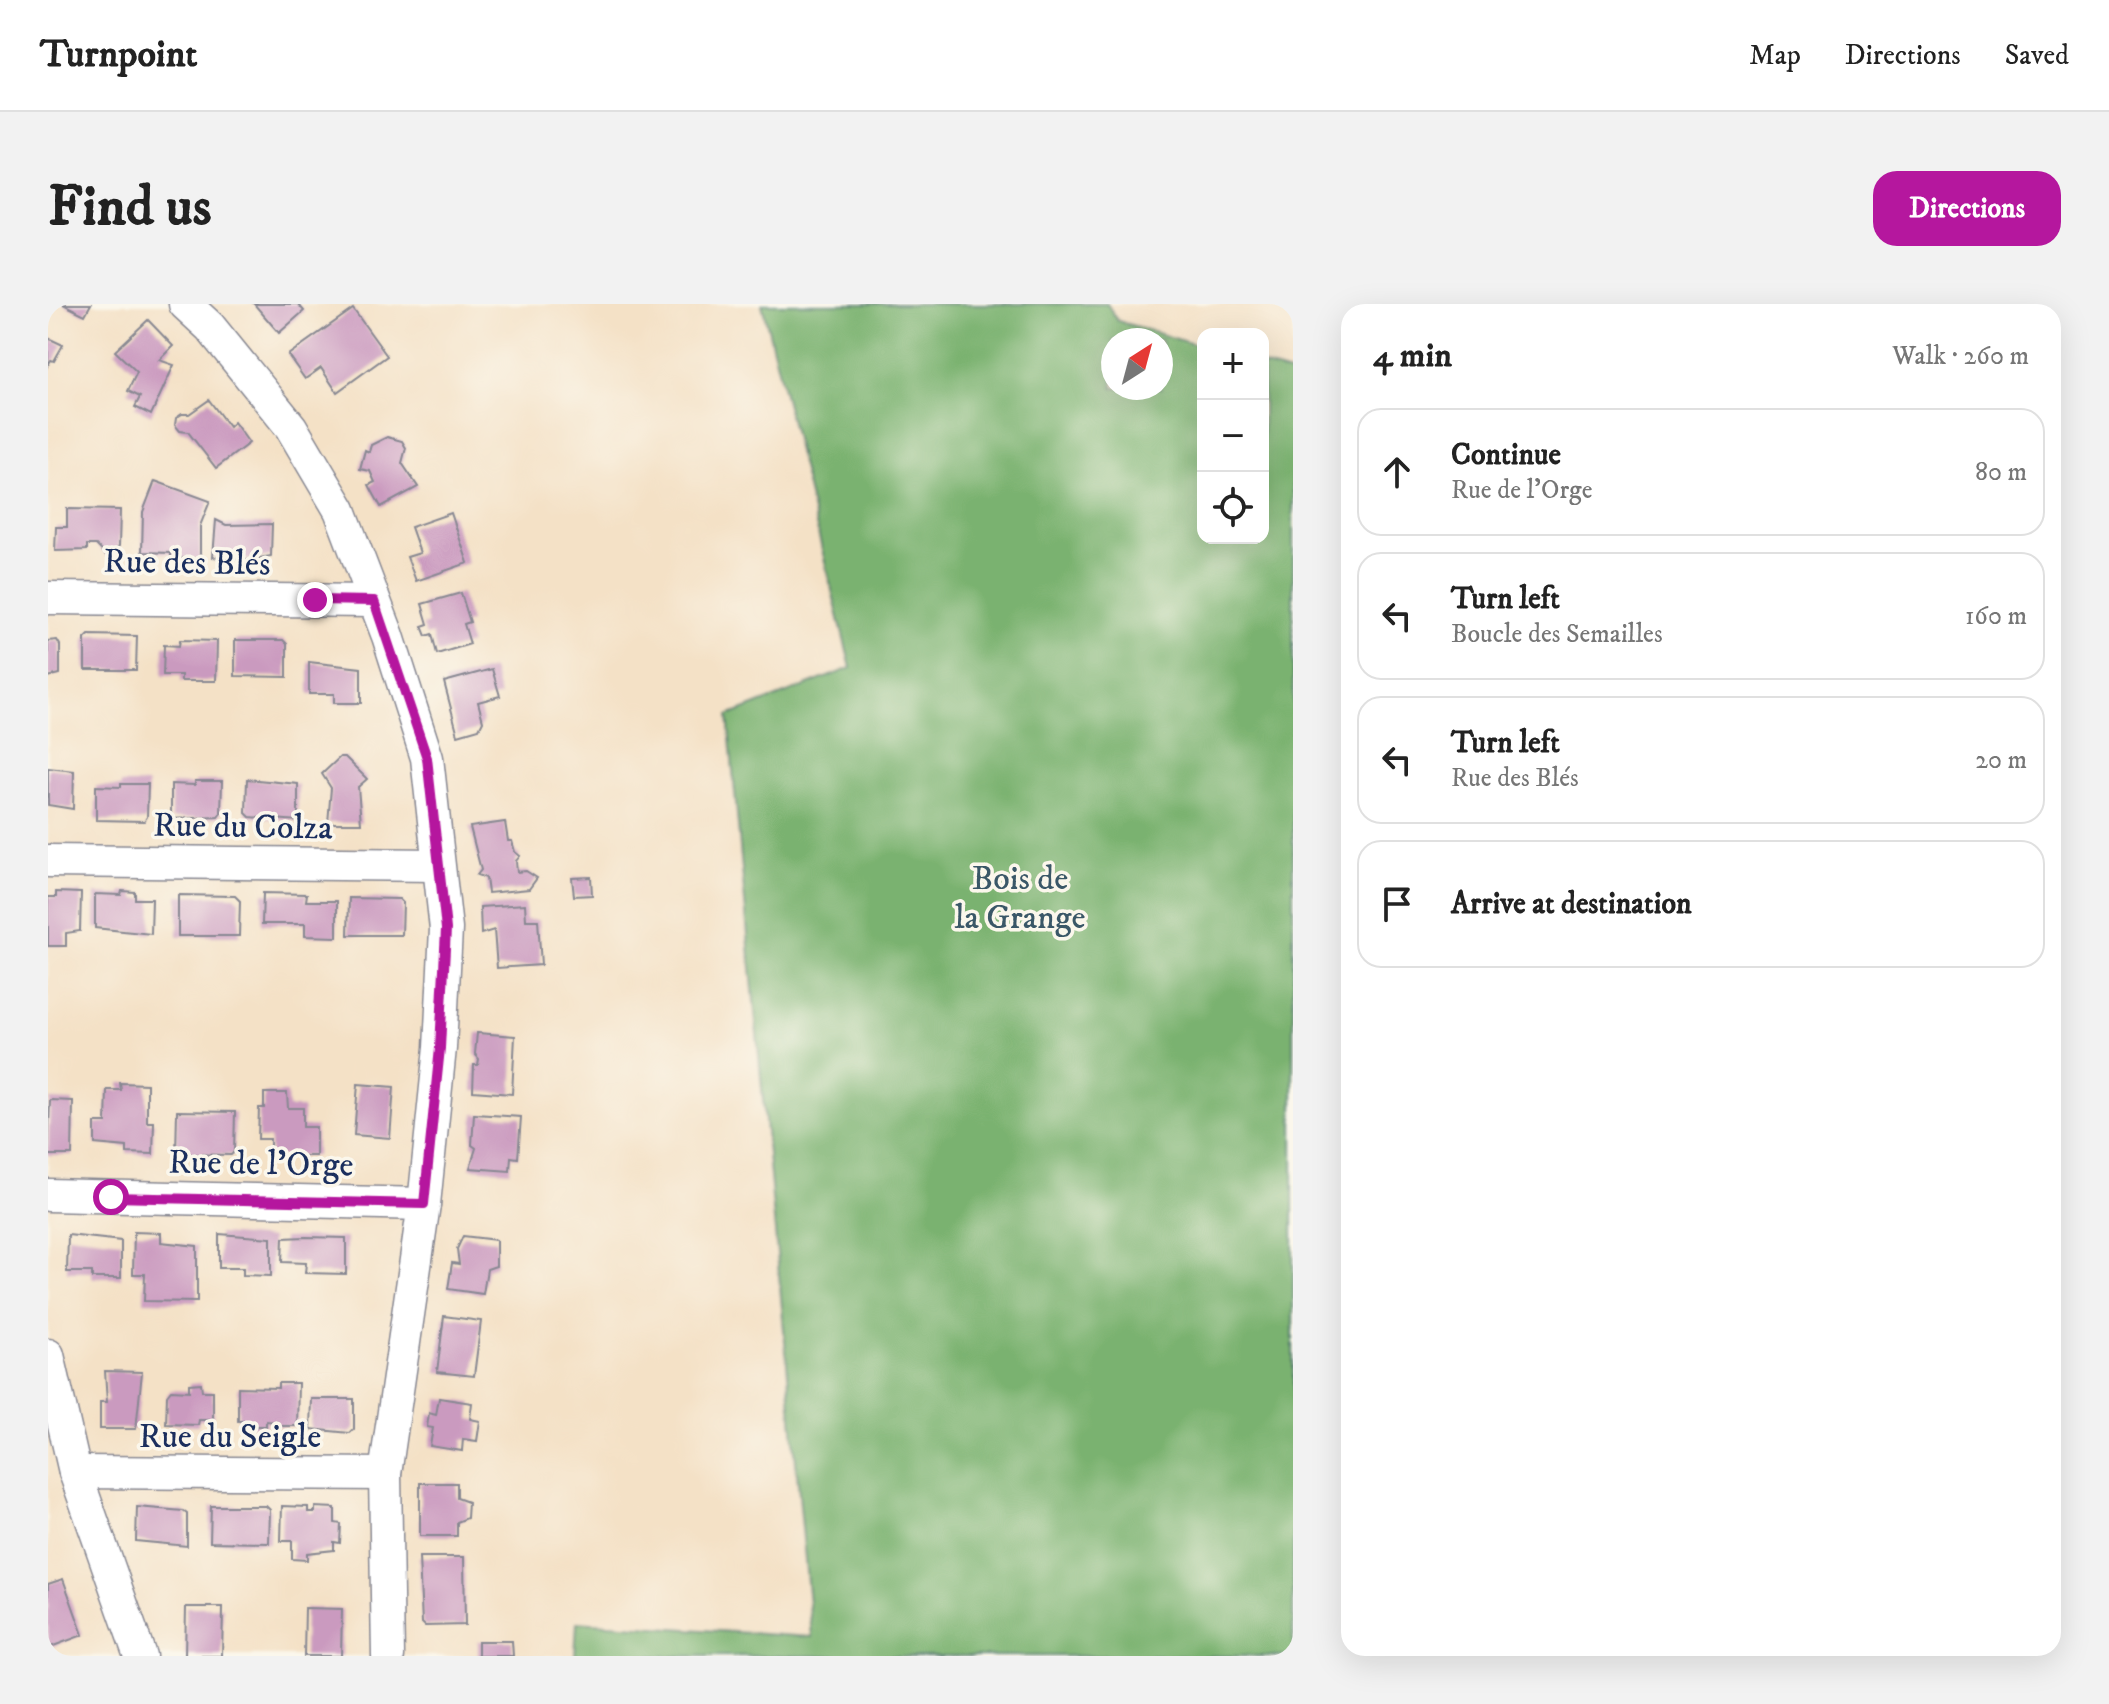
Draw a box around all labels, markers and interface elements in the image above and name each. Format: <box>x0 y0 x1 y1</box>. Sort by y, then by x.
text: Turnpoint <box>40 31 198 79</box>
text: Map <box>1749 38 1801 73</box>
text: Directions <box>1845 38 1961 73</box>
text: Saved <box>2005 38 2069 73</box>
button: Directions <box>1873 171 2061 246</box>
text: Find us <box>48 173 212 243</box>
north arrow <box>1101 328 1173 400</box>
map controls <box>1197 328 1269 544</box>
button: + <box>1197 328 1269 400</box>
text: 4 min <box>1373 335 1452 377</box>
text: Walk · 260 m <box>1892 340 2029 373</box>
button: − <box>1197 400 1269 472</box>
text: Continue <box>1451 437 1561 474</box>
icon: ahead <box>1375 450 1419 494</box>
text: 80 m <box>1975 456 2027 489</box>
button: locate <box>1197 472 1269 544</box>
text: Rue de l'Orge <box>1451 474 1592 507</box>
street label: Rue des Blés <box>103 541 271 585</box>
text: Turn left <box>1451 581 1560 618</box>
route end <box>297 582 333 618</box>
icon: left <box>1375 594 1419 638</box>
text: 160 m <box>1965 600 2027 633</box>
text: Boucle des Semailles <box>1451 618 1663 651</box>
text: Turn left <box>1451 725 1560 762</box>
icon: left <box>1375 738 1419 782</box>
text: 20 m <box>1975 744 2027 777</box>
text: Rue des Blés <box>1451 762 1579 795</box>
street label: Rue du Colza <box>153 804 334 850</box>
park label: Bois de la Grange <box>954 858 1086 939</box>
icon: arrive <box>1375 882 1419 926</box>
text: Arrive at destination <box>1451 886 1692 923</box>
street label: Rue de l'Orge <box>168 1141 354 1187</box>
route start <box>93 1179 129 1215</box>
street label: Rue du Seigle <box>139 1416 321 1458</box>

